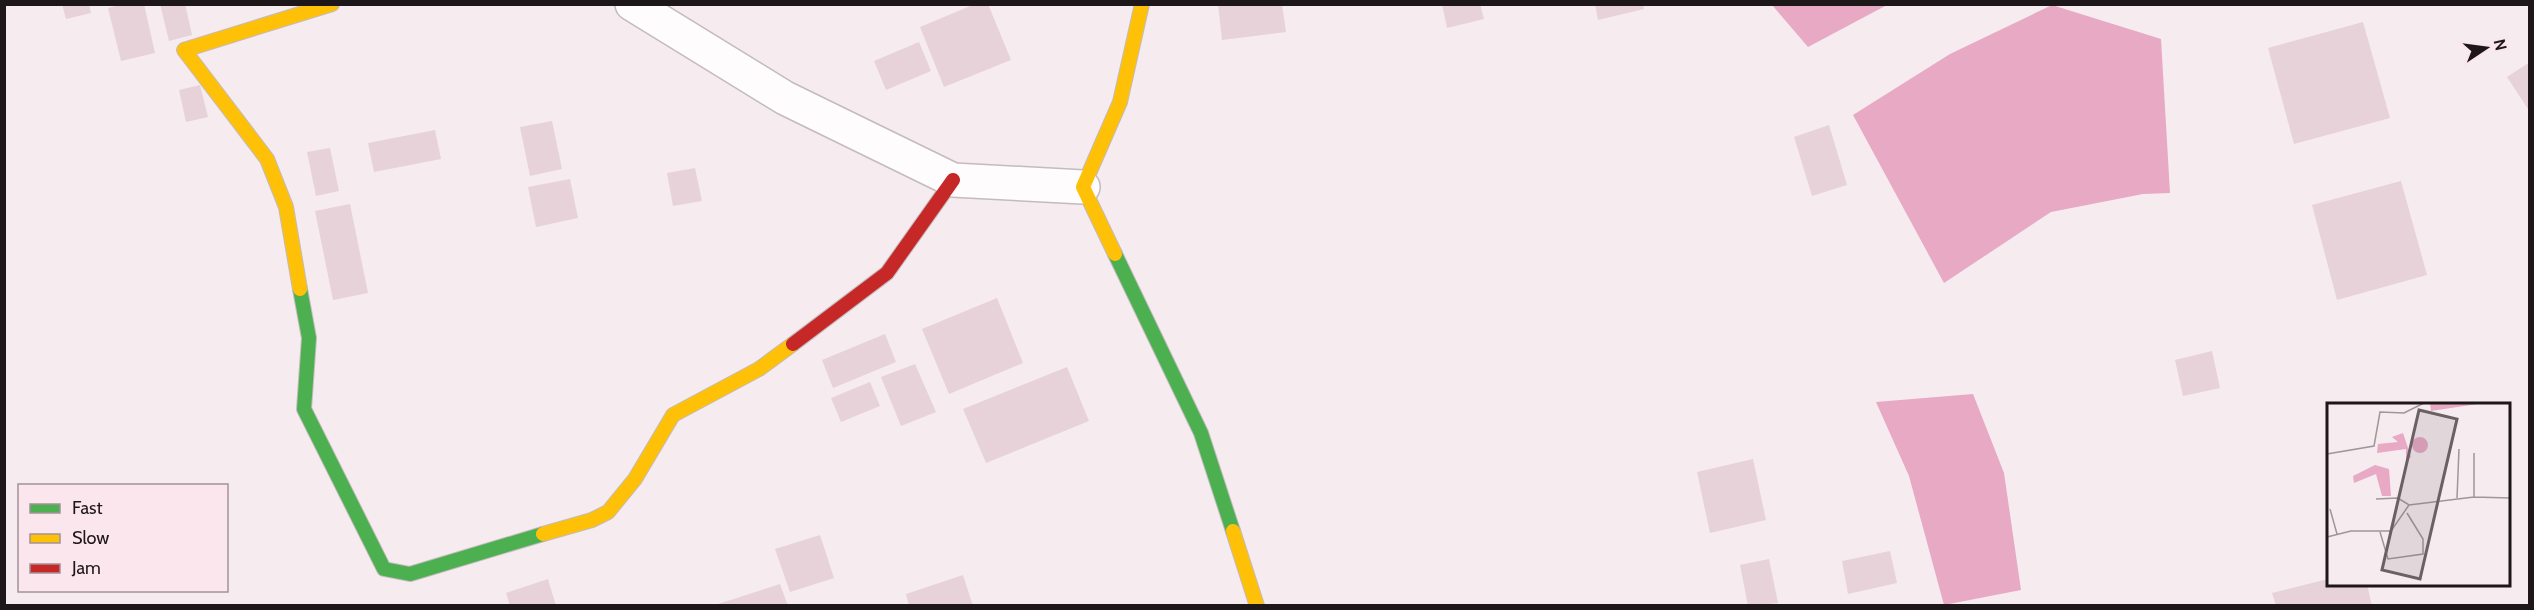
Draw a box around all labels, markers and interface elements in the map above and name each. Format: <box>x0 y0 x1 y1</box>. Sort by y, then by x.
north arrow <box>2456 18 2516 78</box>
text: N <box>2490 37 2511 52</box>
inset map <box>2327 403 2510 586</box>
legend <box>18 484 228 592</box>
text: Fast <box>72 497 103 519</box>
text: Slow <box>72 527 109 549</box>
text: Jam <box>71 557 101 579</box>

